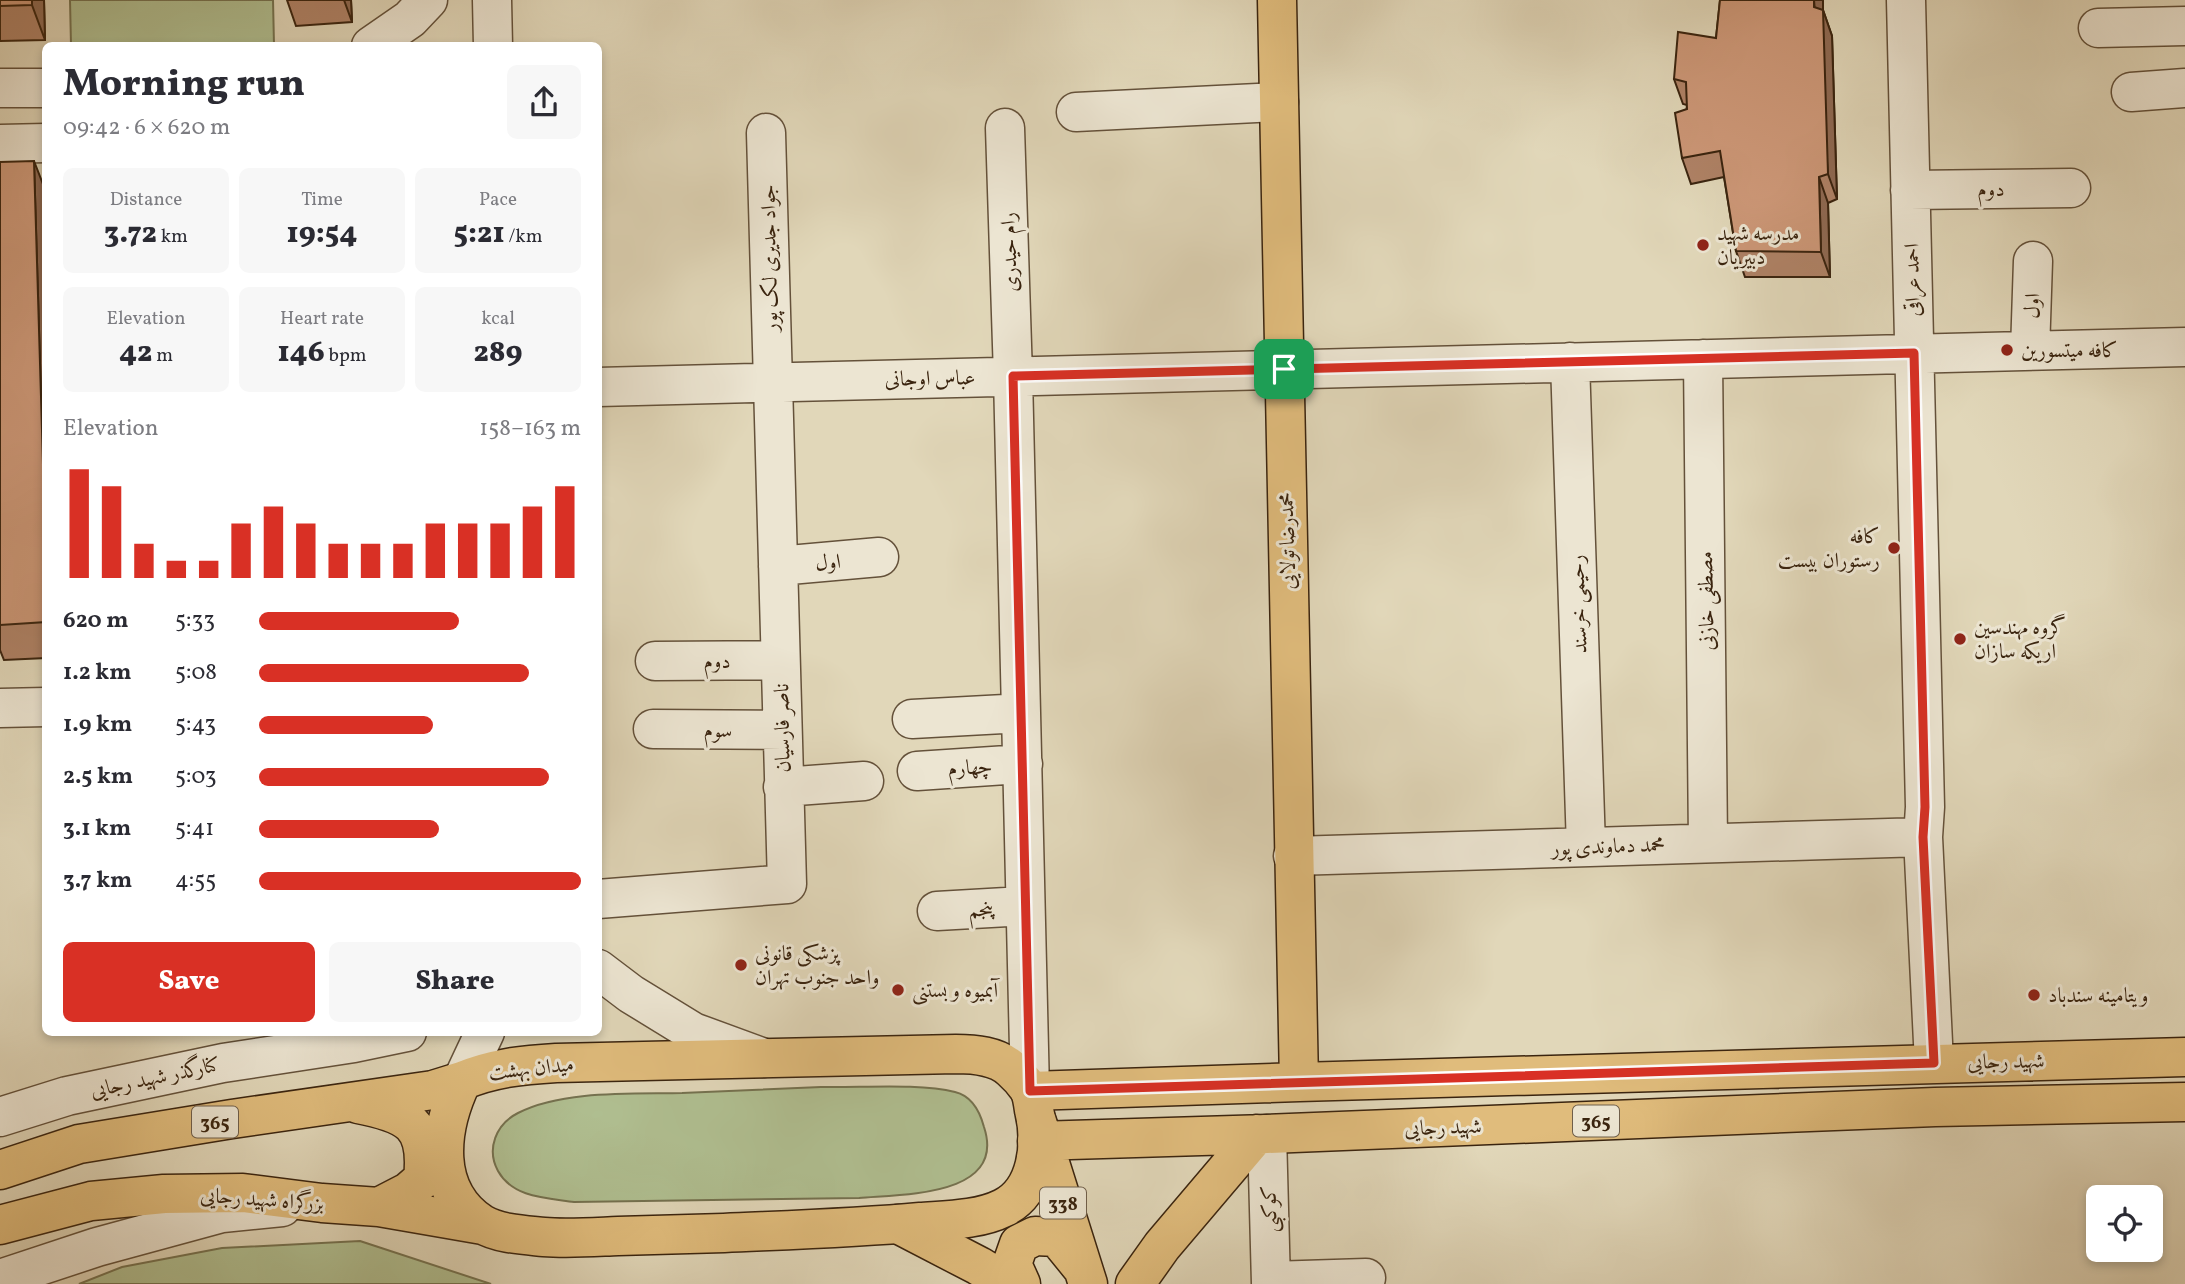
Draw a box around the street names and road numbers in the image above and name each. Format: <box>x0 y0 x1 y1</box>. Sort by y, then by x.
street label: دوم <box>1977 176 2005 207</box>
street label: جواد جدیری لک پور <box>755 184 786 334</box>
street label: رام حیدری <box>995 211 1028 292</box>
street label: احمد عراقی <box>1898 243 1929 317</box>
street label: اول <box>2019 293 2048 319</box>
street label: عباس اوجانی <box>884 364 976 395</box>
street label: محمدرضا تولایی <box>1273 492 1304 590</box>
street label: اول <box>814 548 842 579</box>
street label: مصطفی خازنی <box>1692 551 1723 651</box>
street label: رحیمی خرسند <box>1563 554 1596 654</box>
street label: دوم <box>703 648 731 679</box>
street label: ناصر فارسیان <box>768 683 799 773</box>
street label: سوم <box>703 717 733 748</box>
street label: چهارم <box>947 753 993 786</box>
street label: محمد دماوندی پور <box>1549 831 1666 864</box>
street label: پنجم <box>968 895 996 930</box>
street label: شهید رجایی <box>1967 1047 2045 1078</box>
street label: کنارگذر شهید رجایی <box>88 1049 223 1106</box>
street label: میدان بهشت <box>487 1051 575 1088</box>
road number: 365 <box>192 1106 238 1138</box>
road number: 365 <box>1573 1106 1619 1136</box>
street label: شهید رجایی <box>1404 1113 1482 1144</box>
street label: بزرگراه شهید رجایی <box>199 1181 325 1219</box>
street label: کوکبی <box>1256 1185 1286 1233</box>
road number: 338 <box>1040 1188 1086 1218</box>

